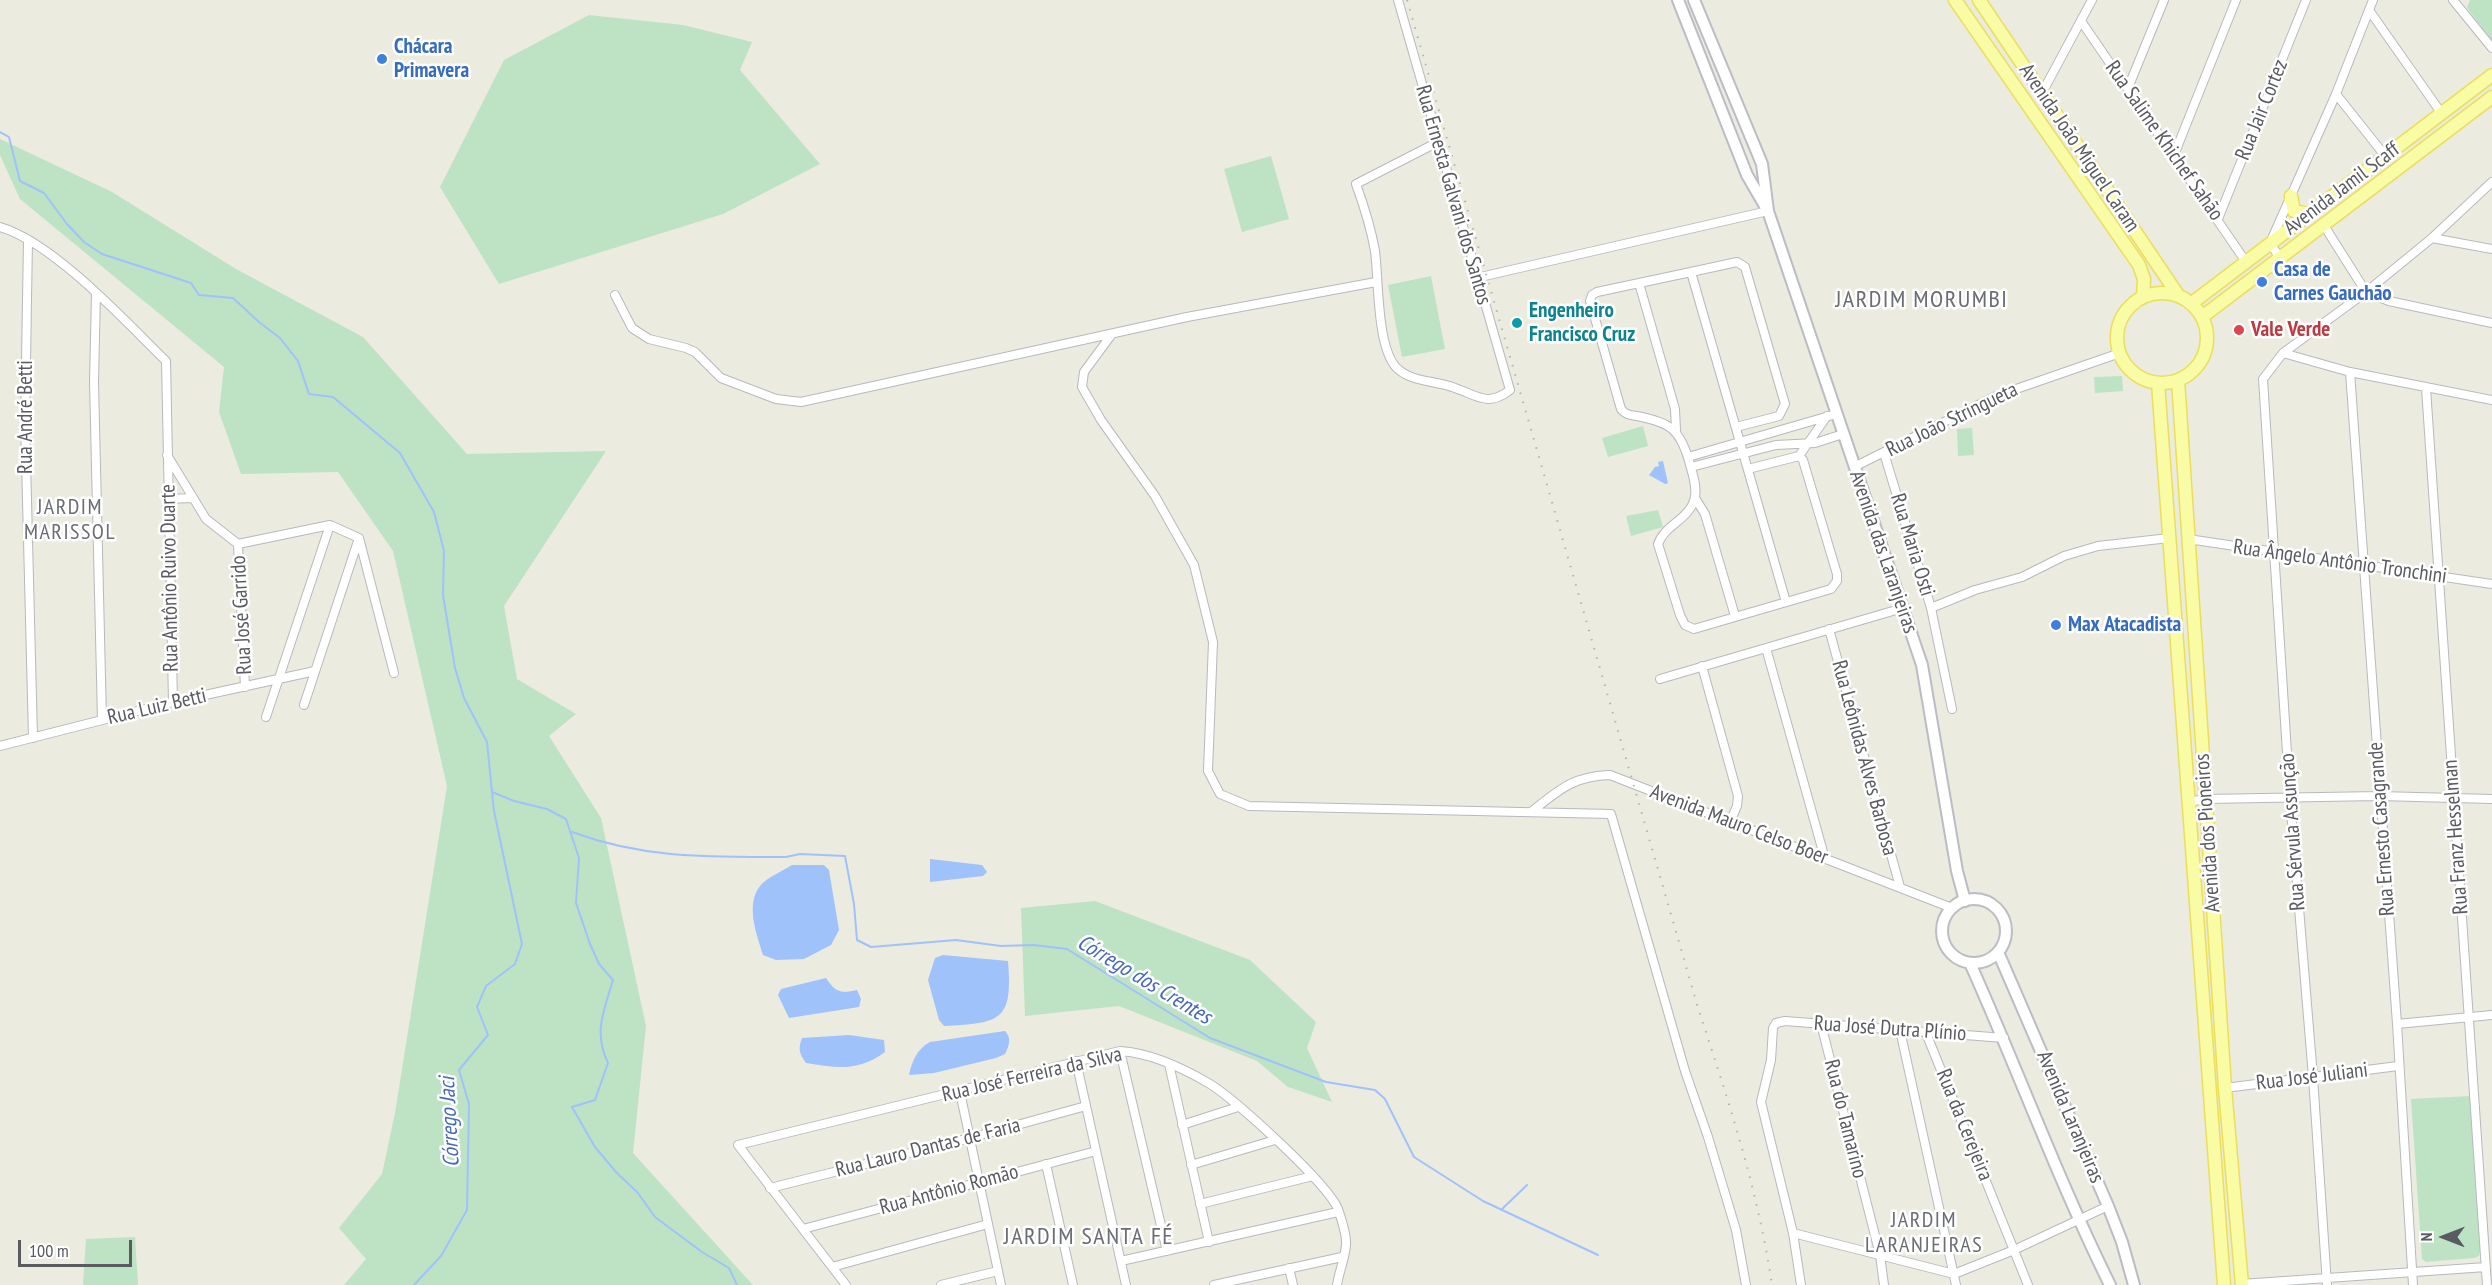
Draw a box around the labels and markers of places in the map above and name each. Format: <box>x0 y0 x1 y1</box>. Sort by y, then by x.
place label: Chácara Primavera <box>394 34 469 84</box>
marker: Chácara Primavera <box>375 52 389 66</box>
place label: Casa de Carnes Gauchão <box>2274 257 2392 307</box>
marker: Casa de Carnes Gauchão <box>2255 275 2269 289</box>
place label: Engenheiro Francisco Cruz <box>1529 298 1635 348</box>
marker: Engenheiro Francisco Cruz <box>1510 316 1524 330</box>
place label: Vale Verde <box>2251 317 2330 343</box>
marker: Vale Verde <box>2232 323 2246 337</box>
place label: Max Atacadista <box>2068 612 2181 638</box>
marker: Max Atacadista <box>2049 618 2063 632</box>

